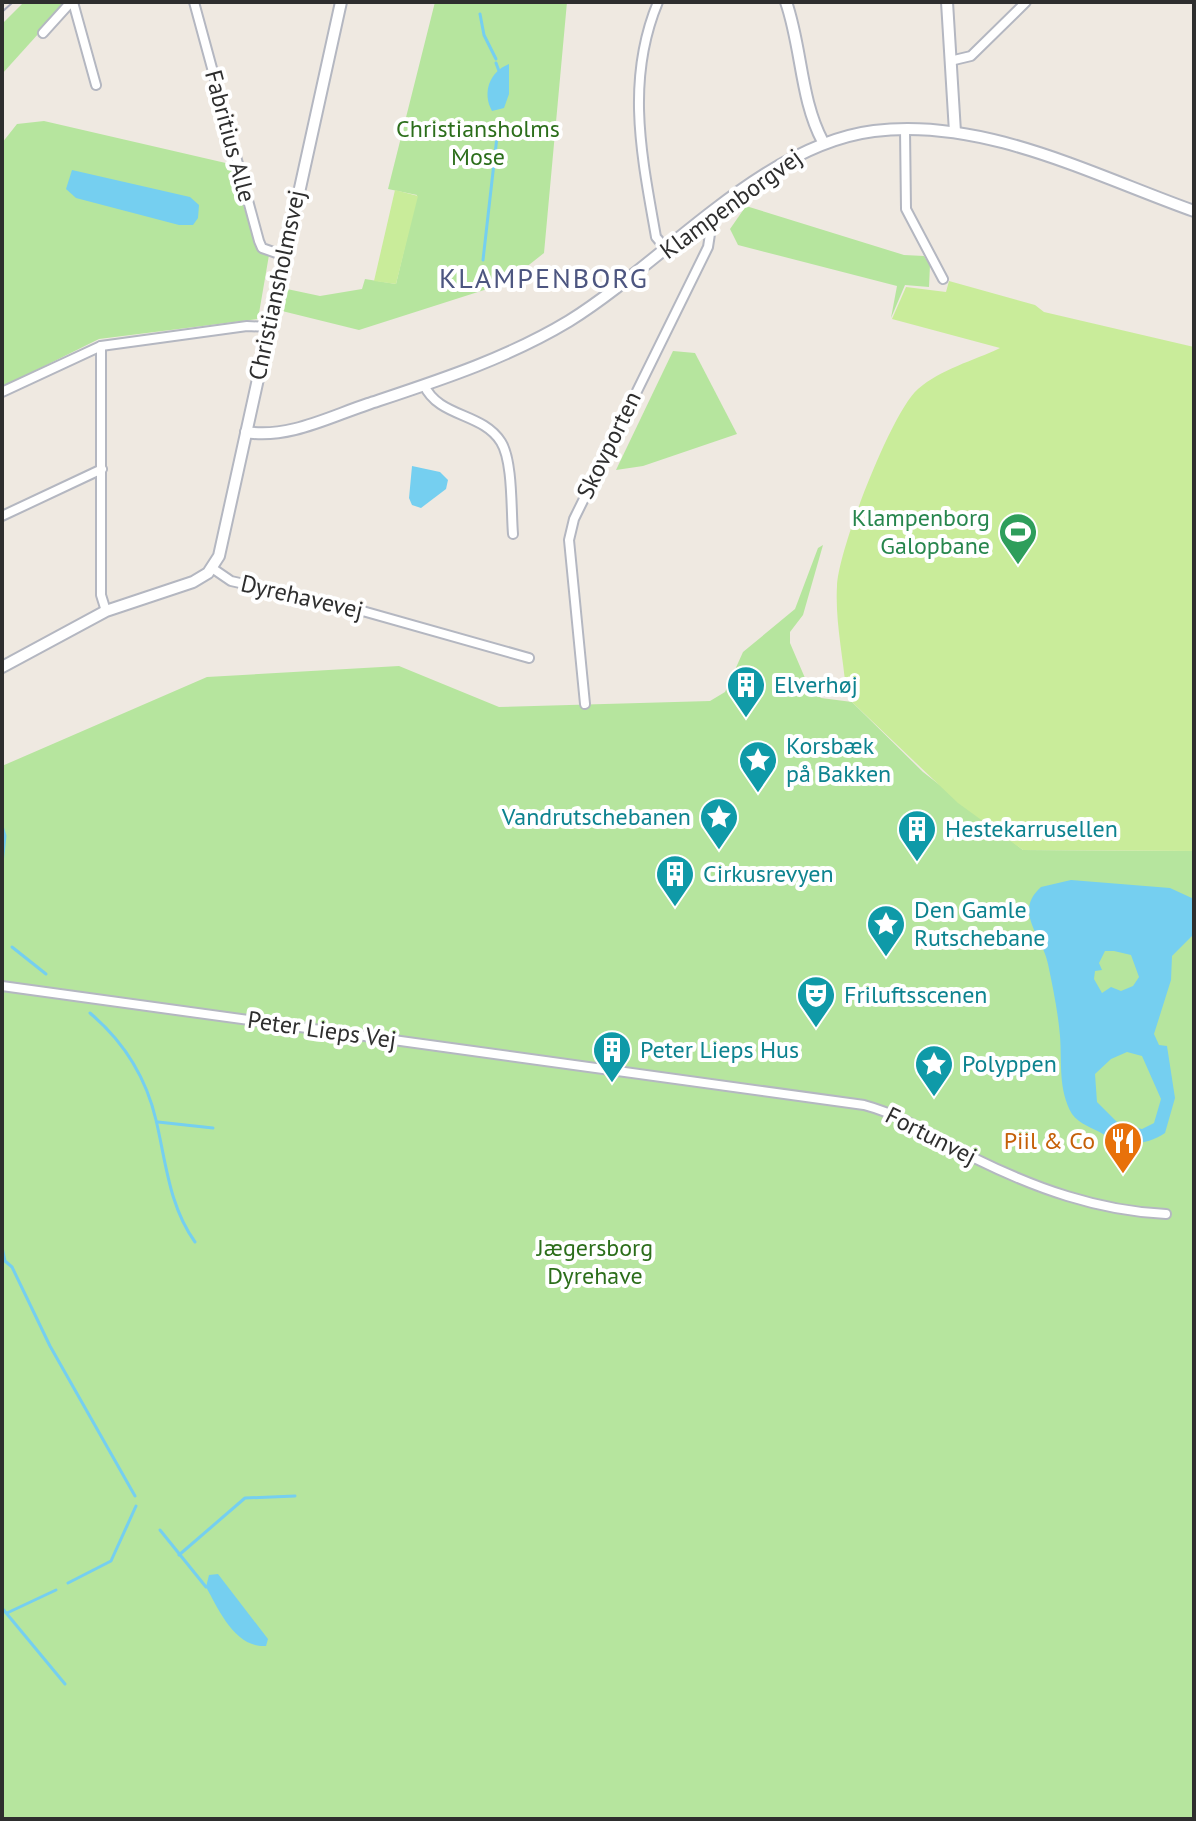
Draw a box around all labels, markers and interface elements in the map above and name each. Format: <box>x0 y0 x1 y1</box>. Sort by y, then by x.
street label: Fabritius Alle <box>198 66 263 205</box>
park label: Christiansholms Mose <box>396 113 560 172</box>
street label: Klampenborgvej <box>654 142 808 266</box>
street label: Christiansholmsvej <box>241 187 312 383</box>
district label: KLAMPENBORG <box>439 259 649 296</box>
street label: Skovporten <box>569 386 648 504</box>
place label: Klampenborg Galopbane <box>852 502 990 561</box>
sports icon: Klampenborg Galopbane <box>997 511 1039 566</box>
street label: Dyrehavevej <box>238 567 366 626</box>
building icon: Elverhøj <box>725 664 767 719</box>
place label: Elverhøj <box>774 669 858 700</box>
place label: Korsbæk på Bakken <box>786 730 891 789</box>
place icon: Korsbæk på Bakken <box>737 739 779 794</box>
place icon: Vandrutschebanen <box>698 796 740 851</box>
place label: Vandrutschebanen <box>501 801 691 832</box>
building icon: Hestekarrusellen <box>896 808 938 863</box>
place label: Hestekarrusellen <box>945 813 1118 844</box>
building icon: Cirkusrevyen <box>654 853 696 908</box>
place label: Cirkusrevyen <box>703 858 834 889</box>
place label: Den Gamle Rutschebane <box>914 894 1046 953</box>
place icon: Den Gamle Rutschebane <box>865 903 907 958</box>
theatre icon: Friluftsscenen <box>795 974 837 1029</box>
place label: Friluftsscenen <box>844 979 987 1010</box>
street label: Peter Lieps Vej <box>246 1004 399 1055</box>
building icon: Peter Lieps Hus <box>591 1029 633 1084</box>
place label: Peter Lieps Hus <box>640 1034 799 1065</box>
place icon: Polyppen <box>913 1043 955 1098</box>
place label: Polyppen <box>962 1048 1057 1079</box>
street label: Fortunvej <box>880 1099 982 1172</box>
restaurant icon: Piil & Co <box>1102 1120 1144 1175</box>
place label: Piil & Co <box>1004 1125 1095 1156</box>
park label: Jægersborg Dyrehave <box>536 1232 653 1291</box>

